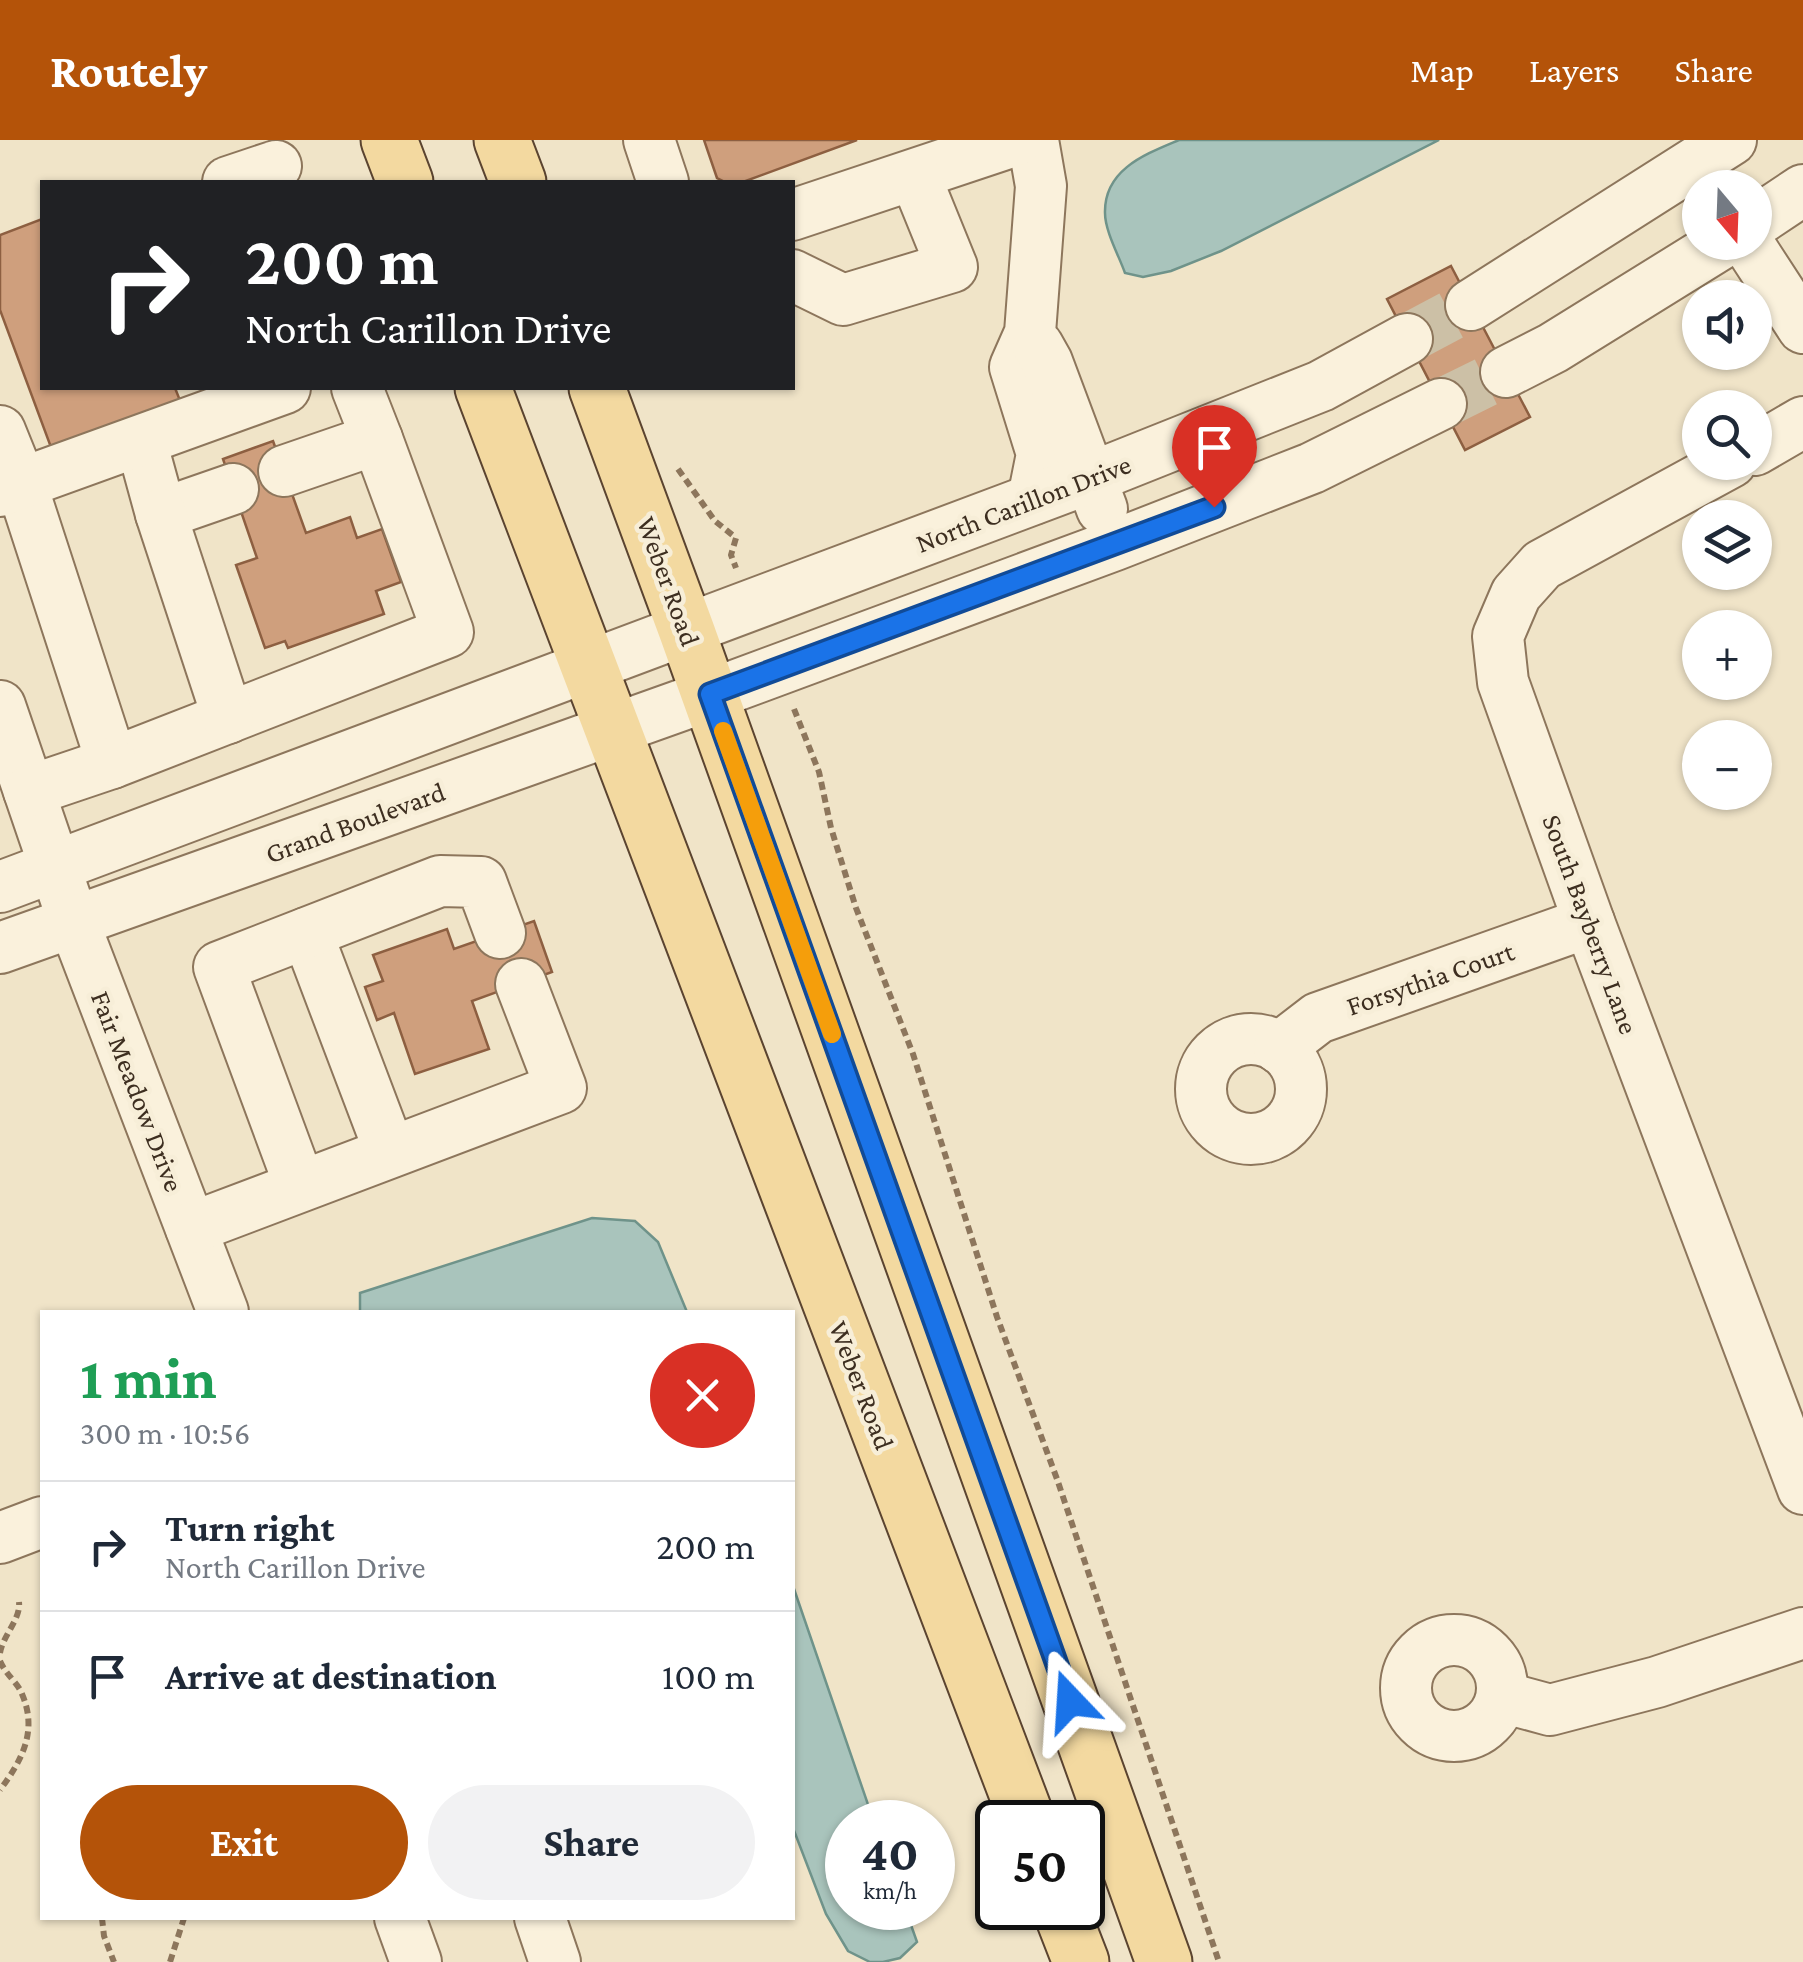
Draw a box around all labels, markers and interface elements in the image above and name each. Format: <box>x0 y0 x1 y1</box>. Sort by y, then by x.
text: Routely <box>50 44 207 97</box>
text: Map <box>1410 51 1474 90</box>
text: Layers <box>1529 51 1620 90</box>
text: Share <box>1675 51 1753 90</box>
north arrow <box>1682 170 1772 260</box>
map controls <box>1682 170 1772 810</box>
icon: right <box>80 220 210 350</box>
text: 200 m <box>245 221 438 299</box>
button: sound <box>1682 280 1772 370</box>
text: North Carillon Drive <box>245 303 612 353</box>
button: search <box>1682 390 1772 480</box>
pin <box>1172 405 1257 508</box>
icon: arrive <box>1187 420 1242 475</box>
street label: North Carillon Drive <box>911 448 1135 559</box>
button: layers <box>1682 500 1772 590</box>
street label: Weber Road <box>631 512 706 650</box>
button: + <box>1682 610 1772 700</box>
button: − <box>1682 720 1772 810</box>
street label: Grand Boulevard <box>261 776 449 869</box>
street label: South Bayberry Lane <box>1536 810 1645 1038</box>
street label: Forsythia Court <box>1342 935 1519 1022</box>
street label: Fair Meadow Drive <box>85 986 190 1196</box>
street label: Weber Road <box>823 1316 900 1454</box>
button: close <box>650 1343 755 1448</box>
text: 1 min <box>80 1344 217 1411</box>
text: 300 m · 10:56 <box>80 1415 250 1451</box>
text: Turn right <box>165 1507 334 1549</box>
icon: right <box>80 1519 135 1574</box>
text: 200 m <box>656 1525 755 1567</box>
text: North Carillon Drive <box>165 1549 426 1585</box>
icon: arrive <box>80 1649 135 1704</box>
position arrow <box>1018 1649 1122 1753</box>
text: Arrive at destination <box>165 1655 497 1697</box>
text: 100 m <box>662 1655 755 1697</box>
button: Exit <box>80 1785 408 1900</box>
button: Share <box>428 1785 755 1900</box>
speed limit sign: 50 <box>975 1800 1105 1930</box>
text: 40 <box>861 1825 919 1881</box>
text: km/h <box>863 1877 917 1904</box>

